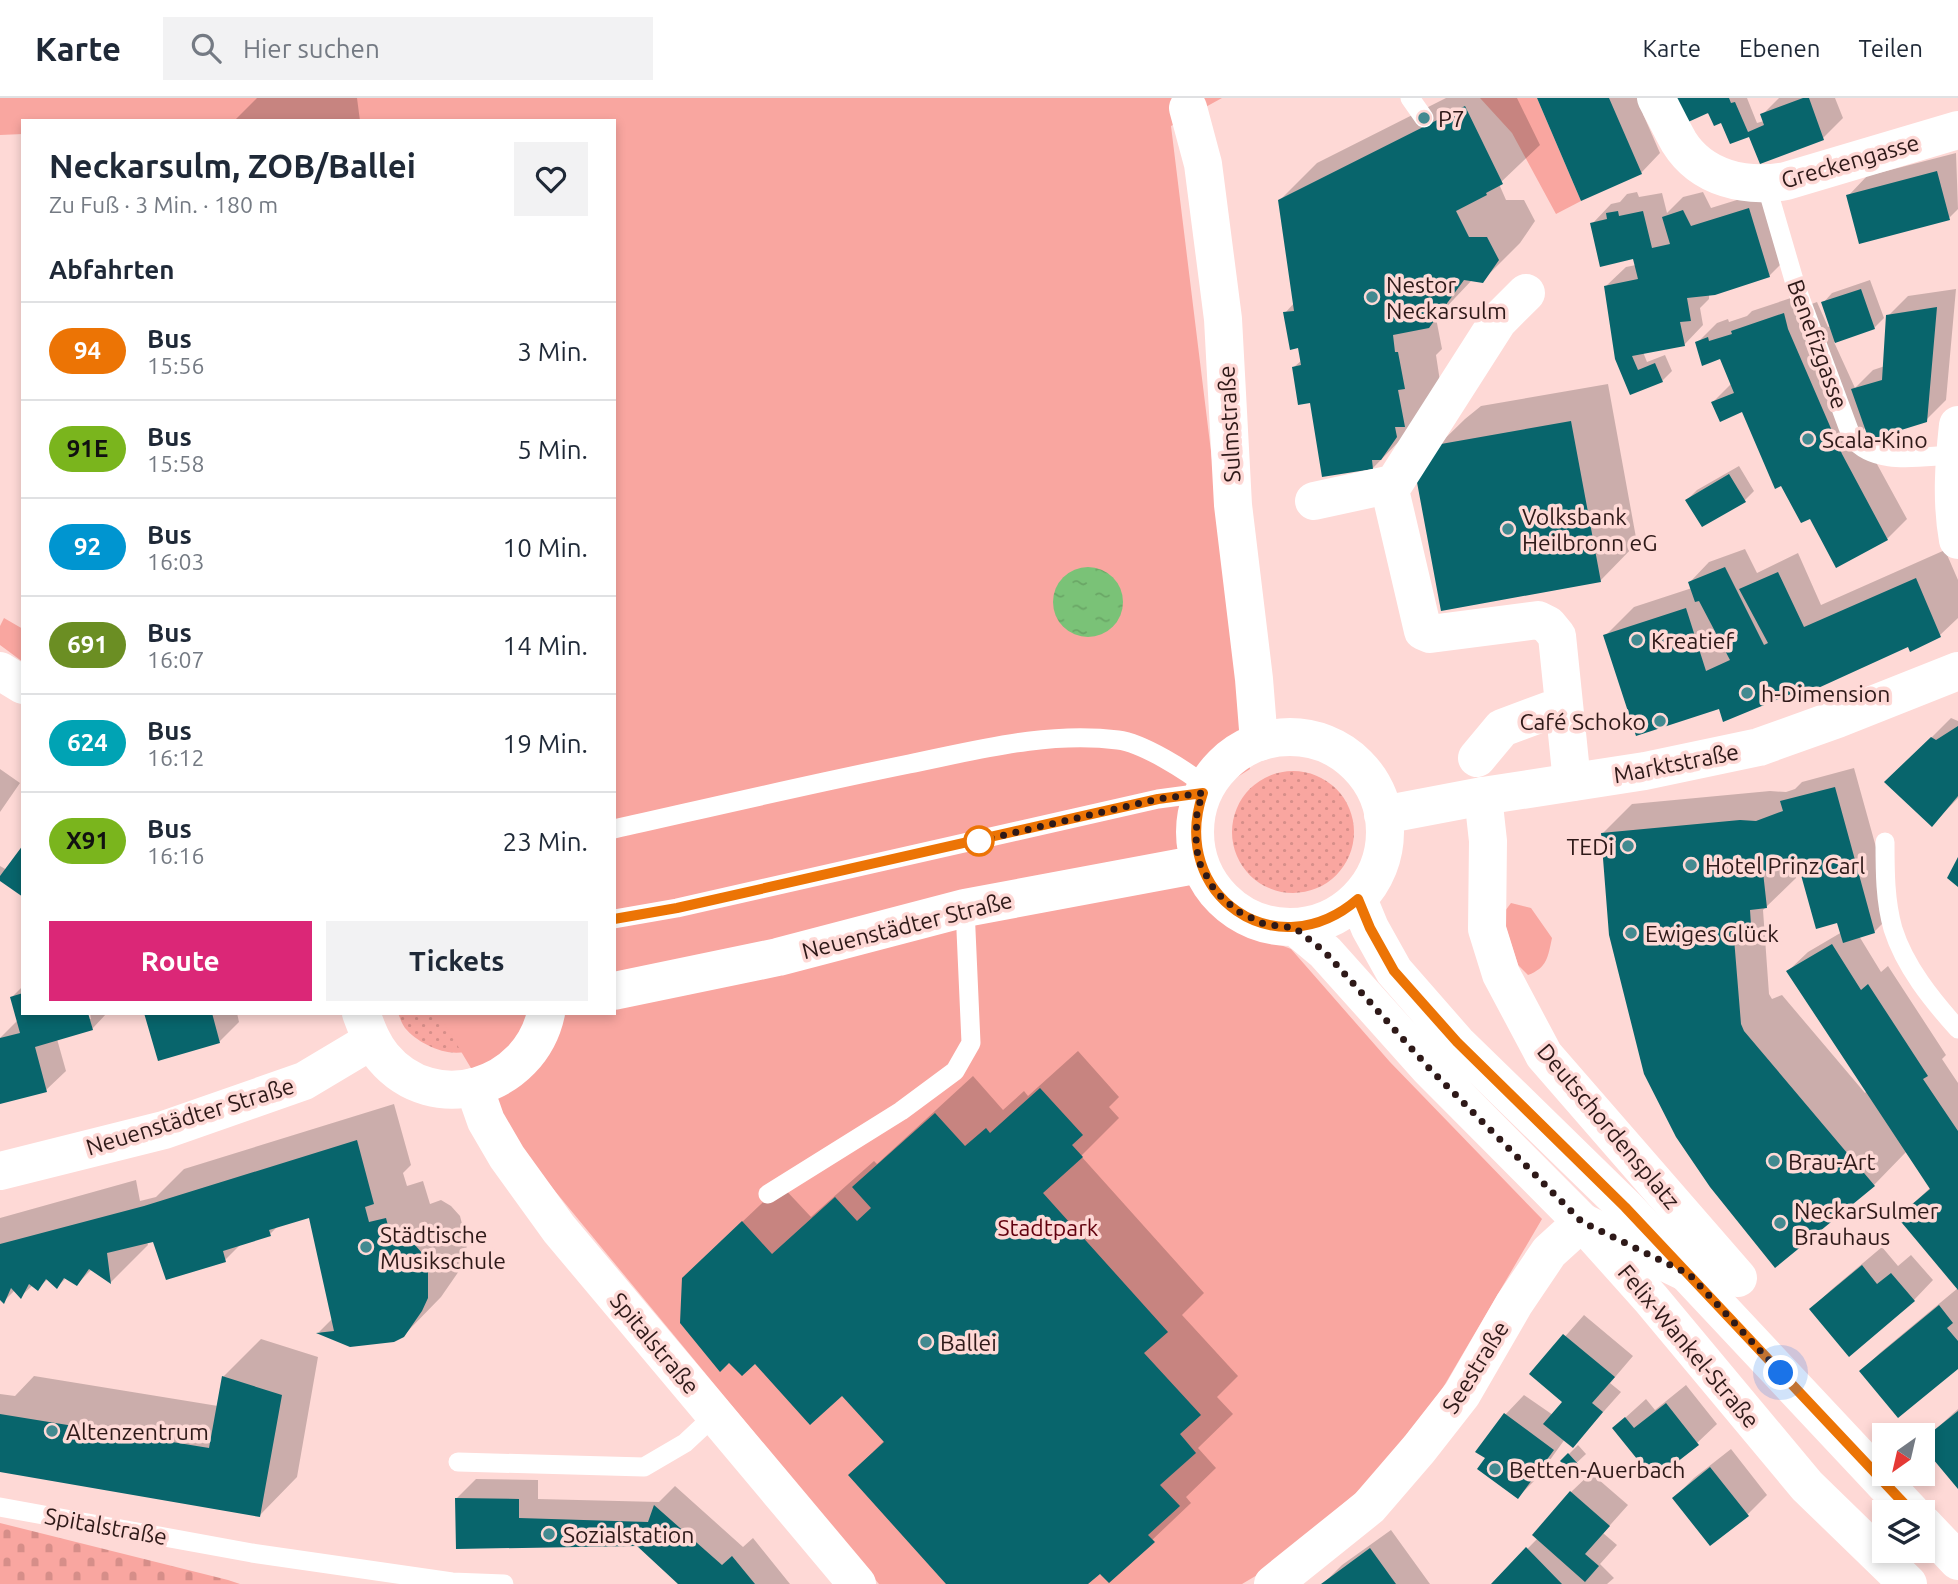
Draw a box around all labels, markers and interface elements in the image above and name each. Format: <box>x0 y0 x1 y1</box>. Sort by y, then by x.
search box <box>163 17 653 80</box>
icon: search <box>187 29 225 67</box>
text: Karte <box>35 30 121 67</box>
text: Hier suchen <box>243 34 380 63</box>
text: Karte <box>1642 35 1701 62</box>
text: Ebenen <box>1739 35 1820 62</box>
text: Teilen <box>1858 35 1923 62</box>
place label: P7 <box>1438 106 1465 131</box>
marker: P7 <box>1416 110 1432 126</box>
street label: Greckengasse <box>1778 129 1922 193</box>
button: heart <box>514 142 588 216</box>
text: Neckarsulm, ZOB/Ballei <box>49 147 416 184</box>
text: Zu Fuß · 3 Min. · 180 m <box>49 192 278 217</box>
text: Abfahrten <box>49 255 174 284</box>
place label: Nestor Neckarsulm <box>1386 272 1507 323</box>
street label: Benefizgasse <box>1783 276 1853 412</box>
marker: Nestor Neckarsulm <box>1364 289 1380 305</box>
text: Bus <box>147 324 192 353</box>
text: 94 <box>74 337 101 364</box>
text: 3 Min. <box>517 337 588 366</box>
text: 15:56 <box>147 353 205 378</box>
street label: Sulmstraße <box>1213 365 1245 483</box>
text: Bus <box>147 422 192 451</box>
place label: Scala-Kino <box>1822 427 1928 452</box>
marker: Scala-Kino <box>1800 431 1816 447</box>
text: 91E <box>67 435 108 462</box>
text: 5 Min. <box>517 435 588 464</box>
text: 15:58 <box>147 451 205 476</box>
place label: Volksbank Heilbronn eG <box>1522 504 1657 555</box>
text: Bus <box>147 520 192 549</box>
marker: Volksbank Heilbronn eG <box>1500 521 1516 537</box>
text: 92 <box>74 533 101 560</box>
text: 10 Min. <box>503 533 588 562</box>
text: 16:03 <box>147 549 205 574</box>
text: Bus <box>147 618 192 647</box>
place label: Kreatief <box>1651 628 1735 653</box>
text: 691 <box>67 631 108 658</box>
text: 14 Min. <box>503 631 588 660</box>
marker: Kreatief <box>1629 632 1645 648</box>
text: 16:07 <box>147 647 205 672</box>
place label: h-Dimension <box>1761 681 1890 706</box>
marker: h-Dimension <box>1739 685 1755 701</box>
place label: Café Schoko <box>1519 709 1646 734</box>
marker: Café Schoko <box>1652 713 1668 729</box>
text: Bus <box>147 716 192 745</box>
text: 624 <box>67 729 108 756</box>
text: 19 Min. <box>503 729 588 758</box>
street label: Marktstraße <box>1611 739 1741 787</box>
text: 16:12 <box>147 745 205 770</box>
text: Bus <box>147 814 192 843</box>
unlabelled marker <box>964 826 994 856</box>
text: X91 <box>66 827 109 854</box>
text: 23 Min. <box>503 827 588 856</box>
place label: TEDi <box>1566 834 1614 859</box>
marker: TEDi <box>1620 838 1636 854</box>
text: 16:16 <box>147 843 205 868</box>
place label: Hotel Prinz Carl <box>1705 853 1865 878</box>
marker: Hotel Prinz Carl <box>1683 857 1699 873</box>
street label: Neuenstädter Straße <box>799 887 1015 963</box>
button: Route <box>49 921 312 1001</box>
button: Tickets <box>326 921 588 1001</box>
place label: Ewiges Glück <box>1645 921 1779 946</box>
marker: Ewiges Glück <box>1623 925 1639 941</box>
street label: Deutschordensplatz <box>1533 1039 1685 1213</box>
street label: Neuenstädter Straße <box>83 1072 297 1160</box>
place label: Brau-Art <box>1788 1149 1876 1174</box>
marker: Brau-Art <box>1766 1153 1782 1169</box>
place label: NeckarSulmer Brauhaus <box>1794 1198 1939 1249</box>
park label: Stadtpark <box>998 1215 1099 1240</box>
marker: NeckarSulmer Brauhaus <box>1772 1215 1788 1231</box>
place label: Städtische Musikschule <box>380 1222 506 1273</box>
marker: Städtische Musikschule <box>358 1239 374 1255</box>
street label: Felix-Wankel-Straße <box>1613 1259 1765 1433</box>
street label: Spitalstraße <box>606 1287 704 1399</box>
street label: Seestraße <box>1437 1316 1513 1418</box>
place label: Ballei <box>940 1330 997 1355</box>
marker: Ballei <box>918 1334 934 1350</box>
your location <box>1763 1355 1798 1390</box>
place label: Altenzentrum <box>66 1419 209 1444</box>
marker: Altenzentrum <box>44 1423 60 1439</box>
north arrow <box>1872 1423 1936 1486</box>
map controls <box>1872 1423 1935 1563</box>
place label: Betten-Auerbach <box>1509 1457 1685 1482</box>
marker: Betten-Auerbach <box>1487 1461 1503 1477</box>
button: layers <box>1872 1500 1935 1563</box>
street label: Spitalstraße <box>43 1503 169 1549</box>
place label: Sozialstation <box>563 1522 694 1547</box>
marker: Sozialstation <box>541 1526 557 1542</box>

